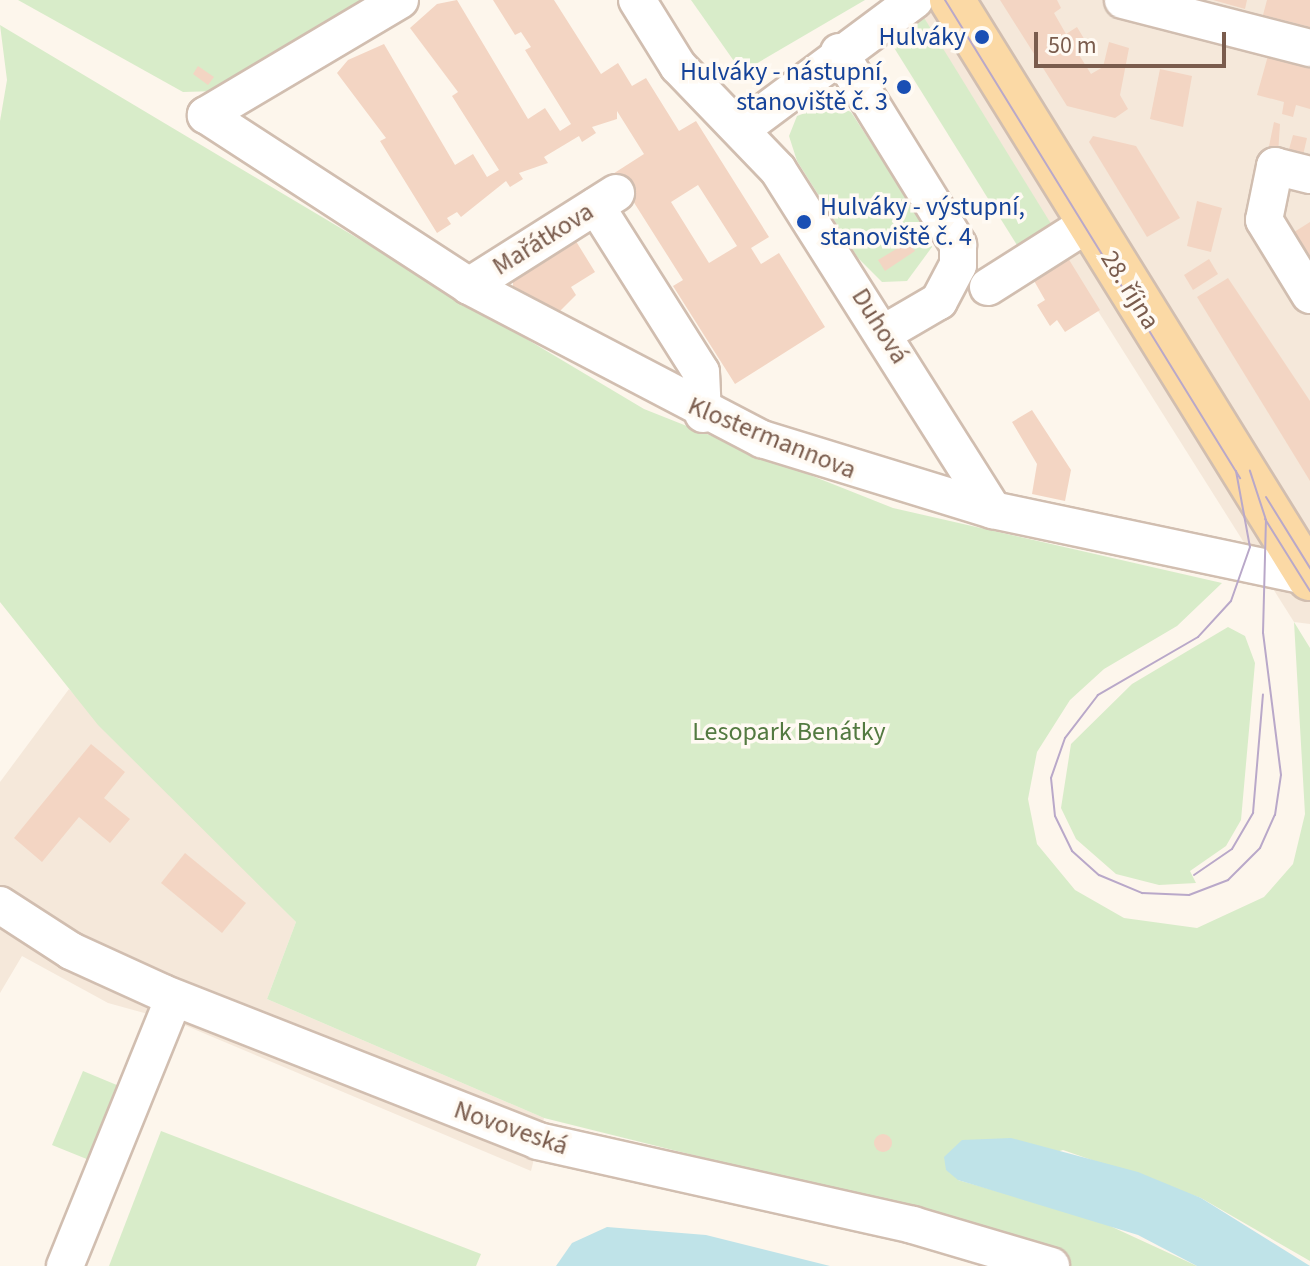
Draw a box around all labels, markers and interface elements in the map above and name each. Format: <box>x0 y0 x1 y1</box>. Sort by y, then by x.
scale bar <box>1038 16 1230 66</box>
place label: Hulváky <box>879 21 966 53</box>
marker: Hulváky <box>973 28 991 46</box>
text: 50 m <box>1048 28 1097 63</box>
place label: Hulváky - nástupní, stanoviště č. 3 <box>680 56 888 118</box>
marker: Hulváky - nástupní, stanoviště č. 3 <box>895 78 913 96</box>
place label: Hulváky - výstupní, stanoviště č. 4 <box>820 191 1025 252</box>
street label: Mařátkova <box>487 196 599 282</box>
marker: Hulváky - výstupní, stanoviště č. 4 <box>795 213 813 231</box>
street label: 28. října <box>1094 245 1166 335</box>
street label: Duhová <box>845 283 915 369</box>
street label: Klostermannova <box>684 390 860 486</box>
park label: Lesopark Benátky <box>692 716 886 748</box>
street label: Novoveská <box>450 1094 572 1162</box>

